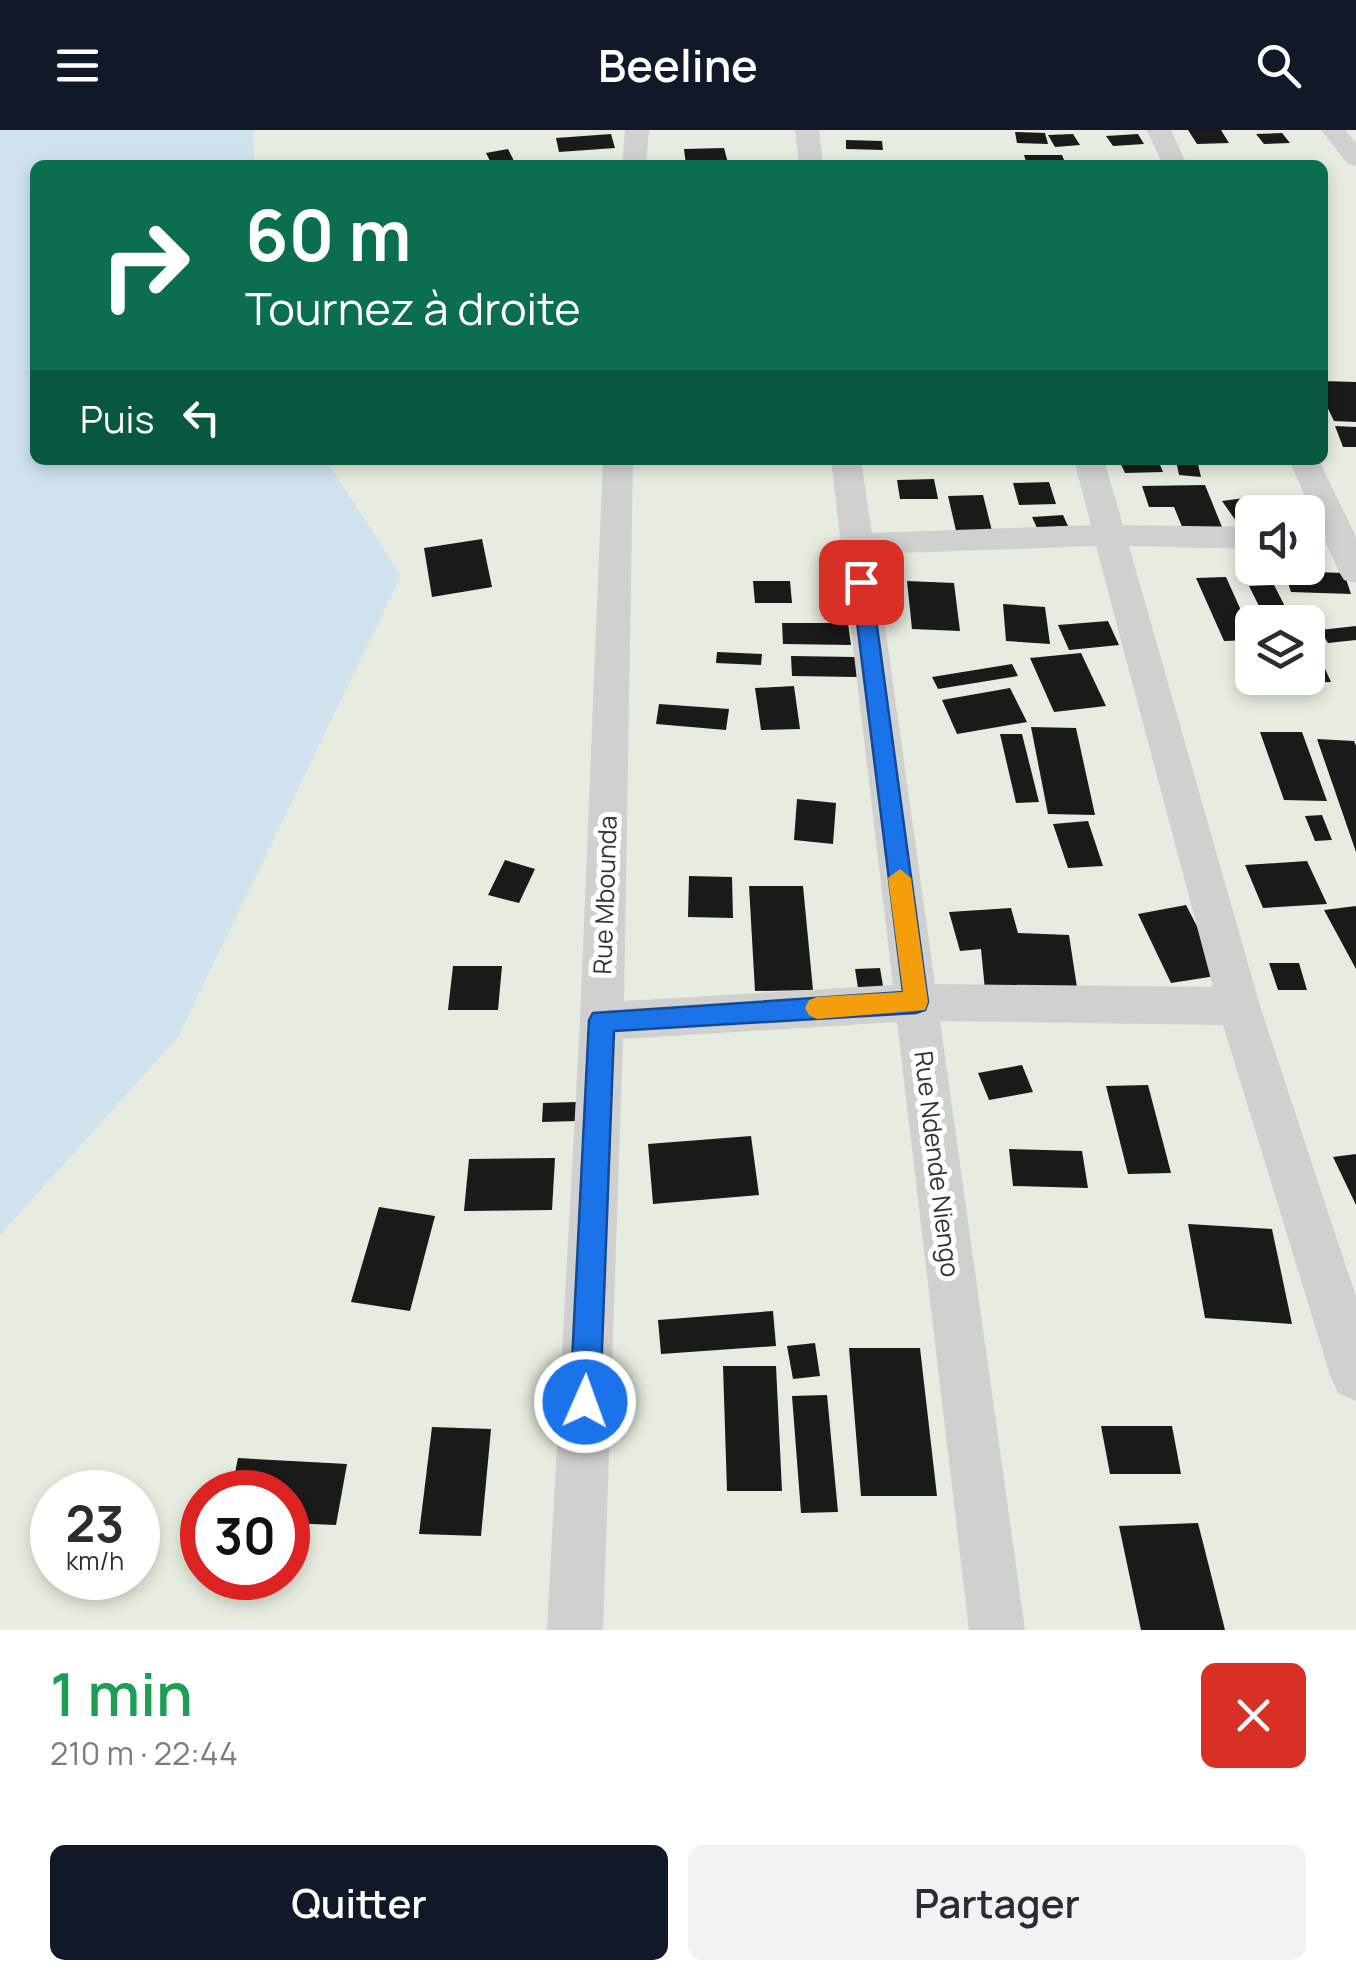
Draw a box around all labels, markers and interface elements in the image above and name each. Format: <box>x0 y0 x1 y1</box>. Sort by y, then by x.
text: Beeline <box>598 34 758 96</box>
icon: menu <box>50 38 105 93</box>
icon: search <box>1251 38 1306 93</box>
text: 60 m <box>245 186 412 282</box>
icon: right <box>80 200 210 330</box>
text: Tournez à droite <box>245 277 581 339</box>
icon: left <box>174 390 229 445</box>
text: Puis <box>80 392 154 444</box>
map controls <box>1235 495 1325 695</box>
button: sound <box>1235 495 1325 585</box>
pin <box>819 540 904 625</box>
icon: arrive <box>834 555 889 610</box>
button: layers <box>1235 605 1325 695</box>
street label: Rue Mbounda <box>584 815 625 975</box>
street label: Rue Ndende Niengo <box>906 1049 969 1279</box>
position arrow <box>533 1350 637 1454</box>
speed limit sign: 30 <box>180 1470 310 1600</box>
text: 23 <box>66 1489 124 1557</box>
text: km/h <box>66 1543 124 1578</box>
text: 1 min <box>50 1652 193 1734</box>
button: close <box>1201 1663 1306 1768</box>
text: 210 m · 22:44 <box>50 1731 238 1775</box>
button: Quitter <box>50 1845 668 1960</box>
button: Partager <box>688 1845 1306 1960</box>

